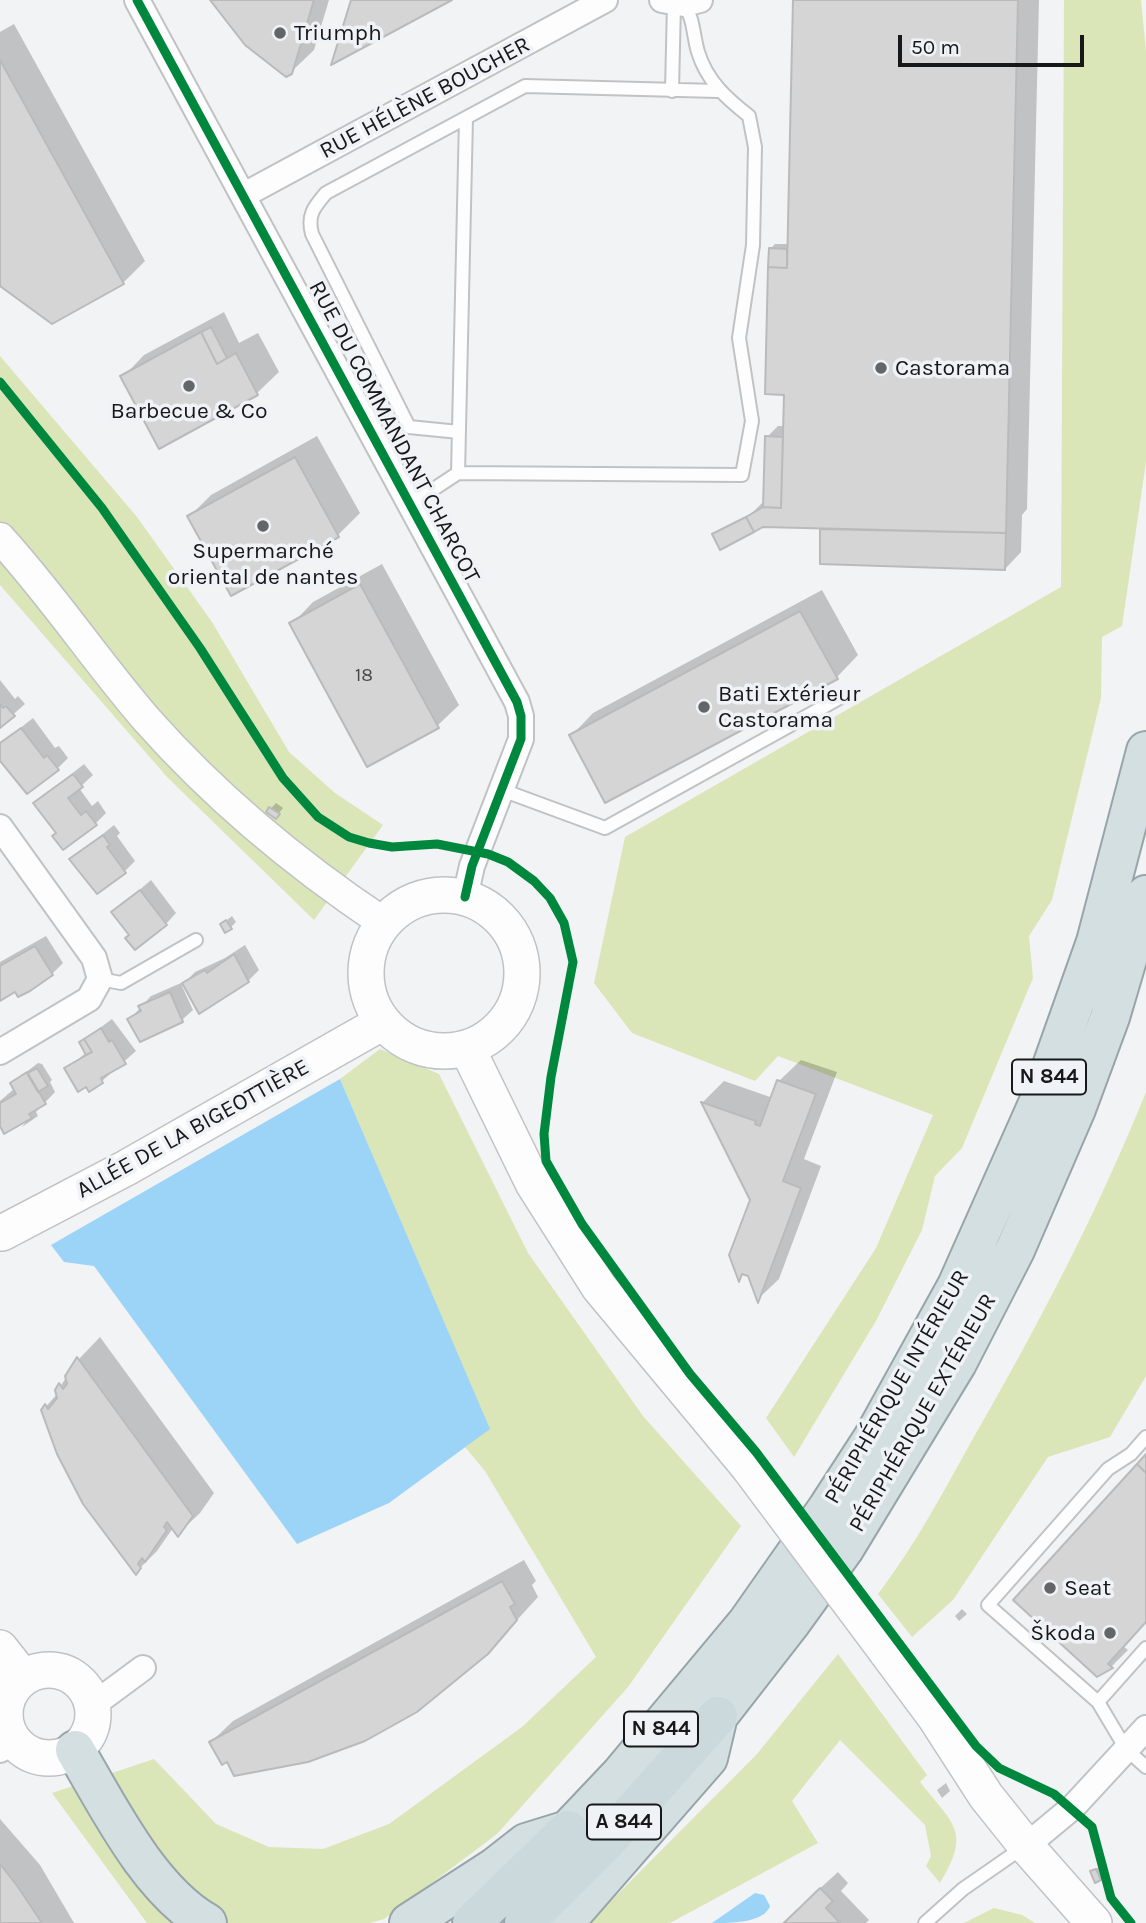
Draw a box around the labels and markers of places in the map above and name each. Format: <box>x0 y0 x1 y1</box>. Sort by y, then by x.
place label: Triumph <box>294 19 382 47</box>
marker: Triumph <box>272 25 288 41</box>
place label: Castorama <box>895 354 1010 382</box>
marker: Castorama <box>873 360 889 376</box>
marker: Barbecue & Co <box>181 378 197 394</box>
place label: Barbecue & Co <box>111 397 267 425</box>
marker: Supermarché oriental de nantes <box>255 518 271 534</box>
place label: Supermarché oriental de nantes <box>168 537 358 591</box>
place label: Bati Extérieur Castorama <box>718 680 860 734</box>
marker: Bati Extérieur Castorama <box>696 699 712 715</box>
place label: Seat <box>1064 1574 1111 1602</box>
marker: Seat <box>1042 1580 1058 1596</box>
place label: Škoda <box>1030 1619 1096 1647</box>
marker: Škoda <box>1102 1625 1118 1641</box>

